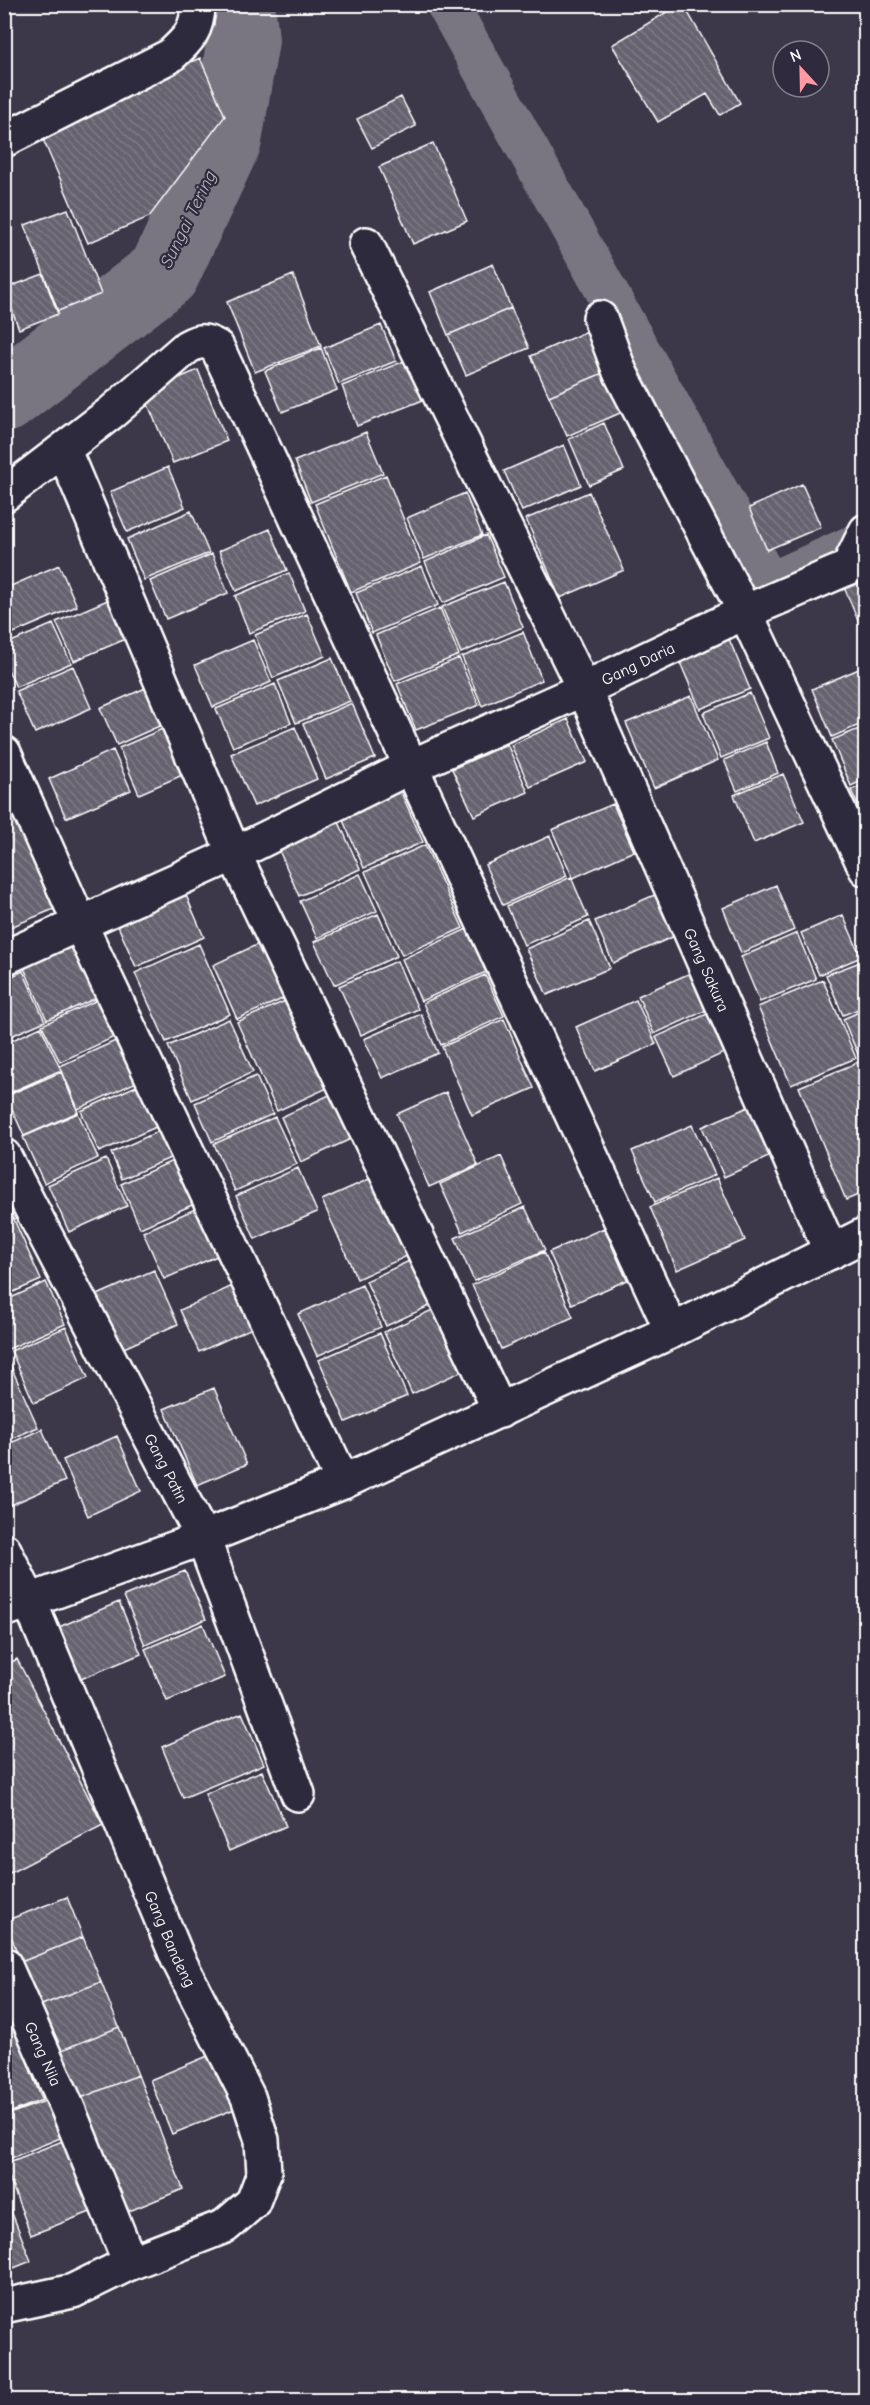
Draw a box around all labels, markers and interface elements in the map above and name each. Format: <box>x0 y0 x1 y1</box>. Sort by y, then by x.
north arrow <box>771 39 831 99</box>
text: N <box>788 46 804 66</box>
water label: Sungai Tering <box>156 167 221 271</box>
street label: Gang Daria <box>599 639 678 689</box>
street label: Gang Sakura <box>680 925 732 1015</box>
street label: Gang Patin <box>140 1431 191 1507</box>
street label: Gang Bandeng <box>141 1888 199 1990</box>
street label: Gang Nila <box>21 2019 65 2089</box>

